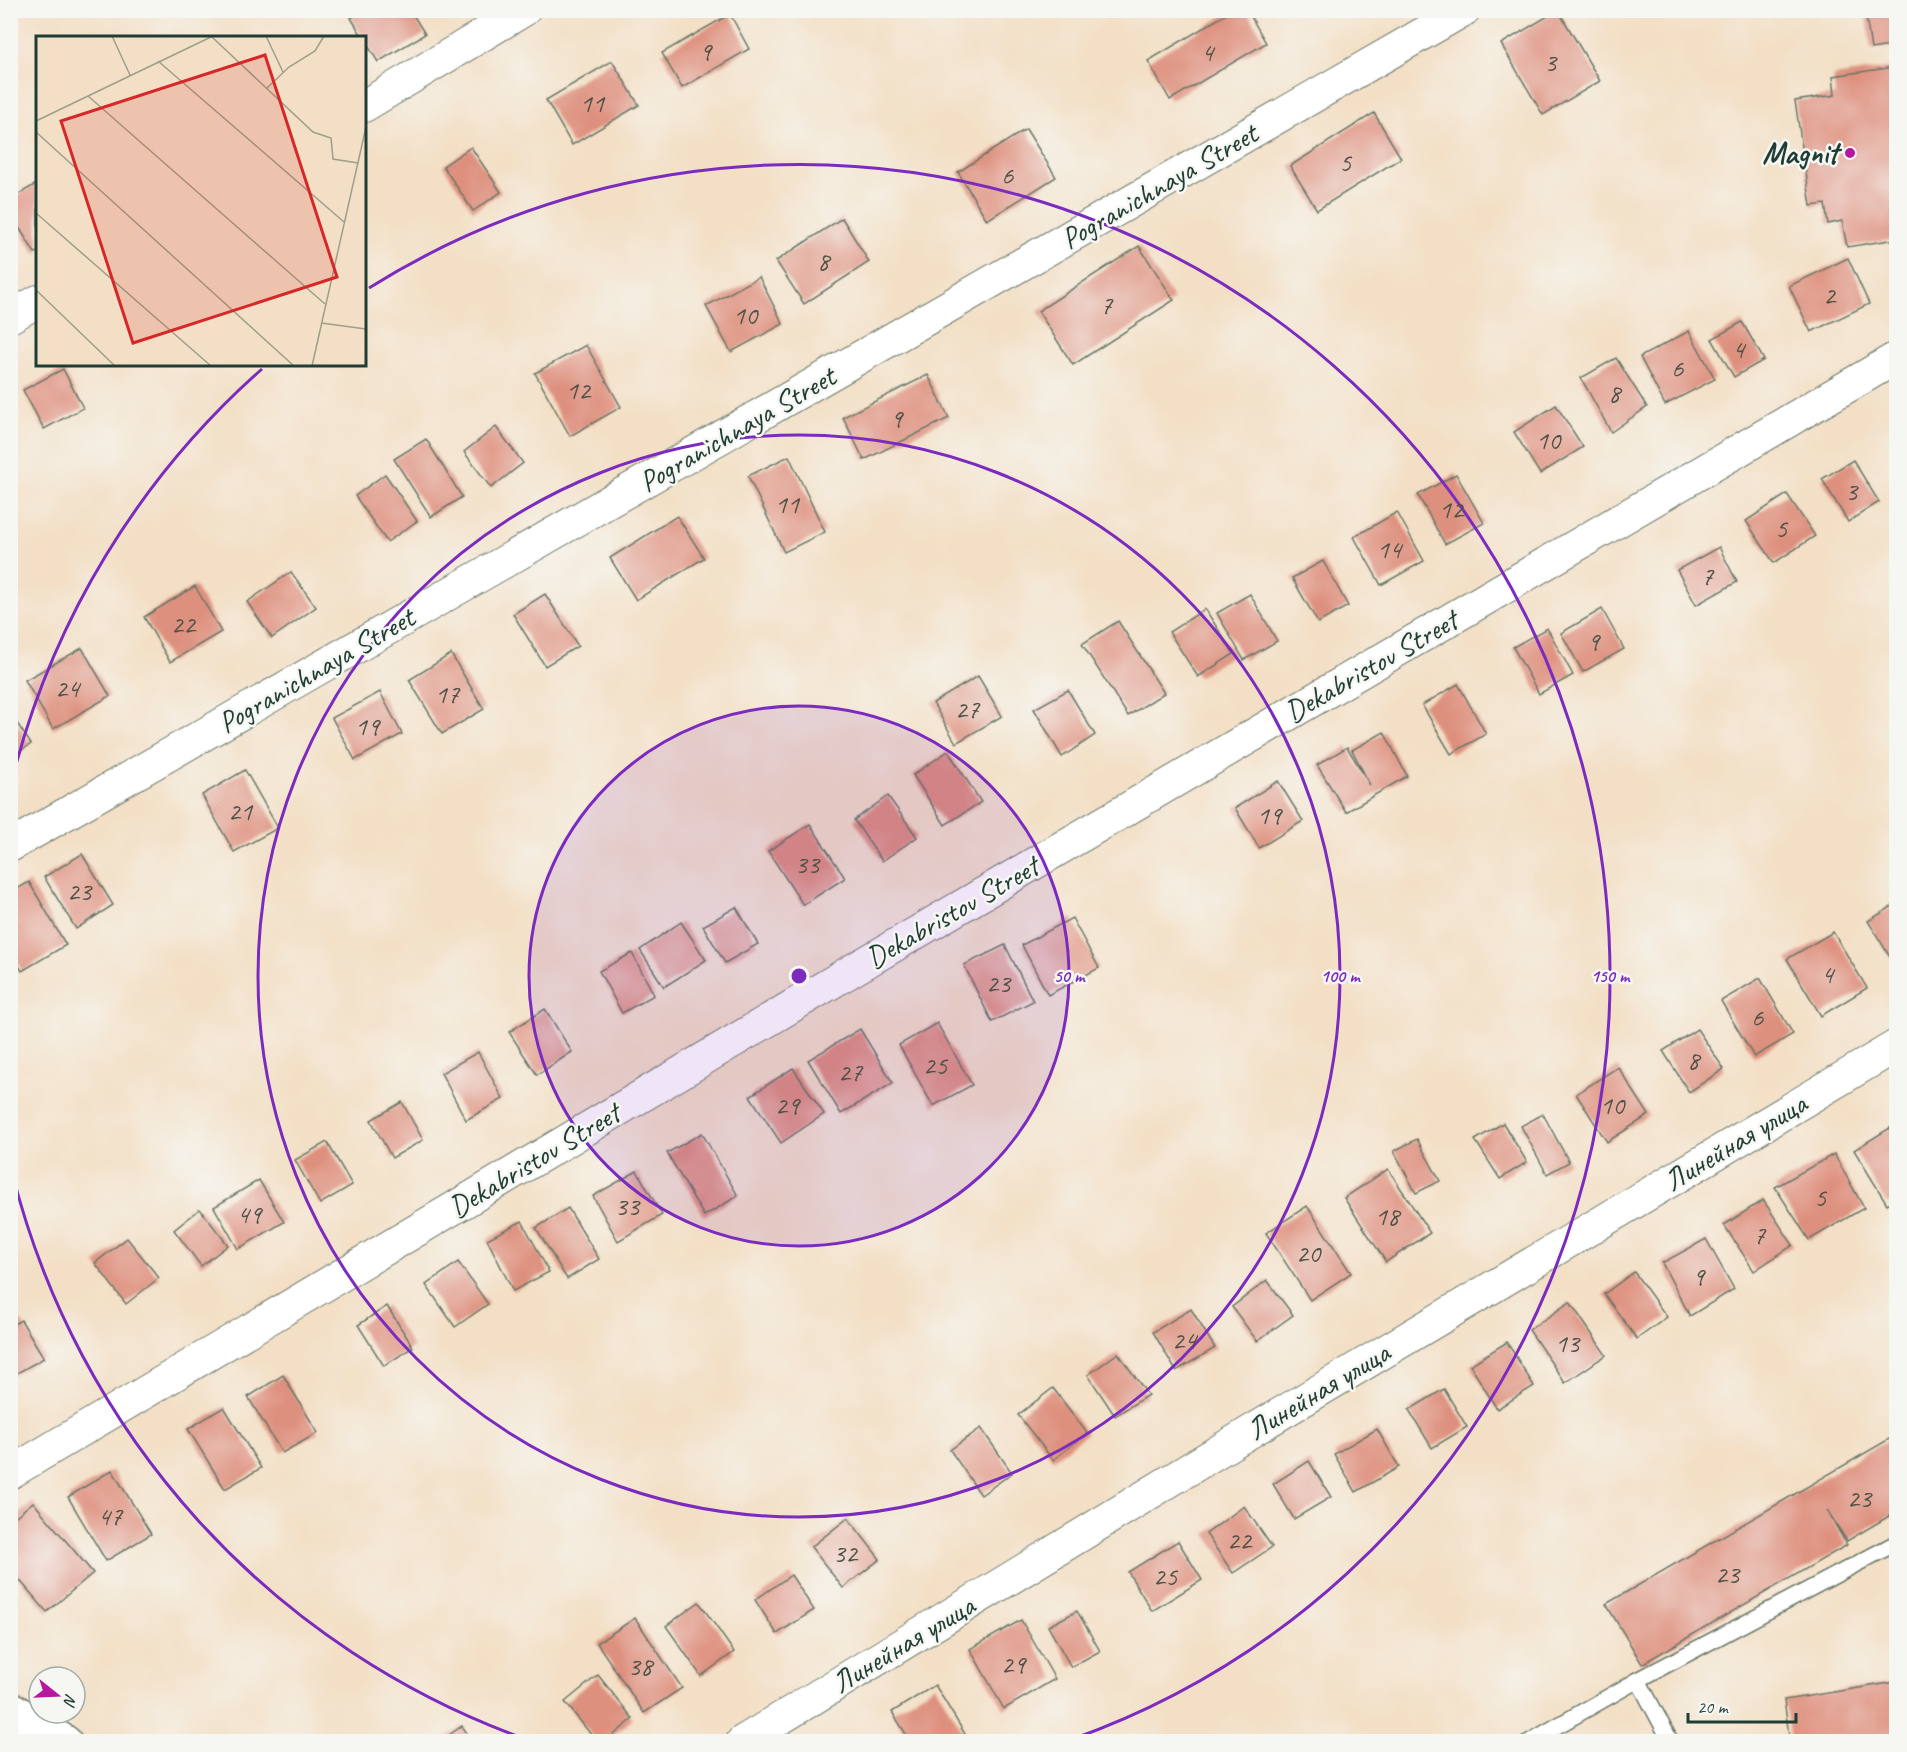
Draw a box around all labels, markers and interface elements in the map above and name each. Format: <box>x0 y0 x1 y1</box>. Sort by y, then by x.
house number: 9 <box>699 34 713 68</box>
house number: 4 <box>1201 35 1216 69</box>
inset map <box>36 36 366 366</box>
house number: 3 <box>1544 45 1558 79</box>
house number: 11 <box>580 86 606 120</box>
street label: Pogranichnaya Street <box>1054 113 1267 258</box>
place label: Magnit <box>1762 134 1843 172</box>
house number: 5 <box>1339 145 1353 179</box>
marker: Magnit <box>1843 146 1857 160</box>
house number: 6 <box>1001 158 1014 192</box>
house number: 8 <box>817 244 832 278</box>
house number: 2 <box>1823 278 1837 312</box>
house number: 7 <box>1100 288 1114 322</box>
house number: 10 <box>733 298 759 332</box>
house number: 4 <box>1732 332 1747 366</box>
house number: 6 <box>1671 351 1684 385</box>
street label: Pogranichnaya Street <box>632 356 845 501</box>
house number: 12 <box>566 373 592 407</box>
house number: 8 <box>1608 376 1623 410</box>
house number: 9 <box>890 401 904 435</box>
house number: 10 <box>1536 423 1562 457</box>
house number: 3 <box>1845 474 1859 508</box>
house number: 11 <box>775 487 801 521</box>
house number: 12 <box>1439 492 1465 526</box>
house number: 5 <box>1775 511 1789 545</box>
house number: 14 <box>1377 532 1404 566</box>
house number: 7 <box>1701 559 1715 593</box>
street label: Pogranichnaya Street <box>211 597 424 742</box>
street label: Dekabristov Street <box>1278 599 1468 731</box>
house number: 22 <box>171 607 197 641</box>
house number: 9 <box>1587 624 1601 658</box>
house number: 24 <box>55 671 82 705</box>
house number: 17 <box>435 677 461 711</box>
house number: 27 <box>955 692 981 726</box>
house number: 19 <box>355 709 381 743</box>
house number: 21 <box>228 794 254 828</box>
house number: 19 <box>1257 798 1283 832</box>
street label: Dekabristov Street <box>859 845 1049 977</box>
house number: 33 <box>795 847 821 881</box>
house number: 23 <box>67 874 93 908</box>
house number: 4 <box>1821 957 1836 991</box>
text: 50 m <box>1054 965 1086 987</box>
text: 100 m <box>1321 965 1361 987</box>
text: 150 m <box>1591 965 1631 987</box>
centre of rings <box>789 966 809 986</box>
house number: 23 <box>986 966 1012 1000</box>
house number: 6 <box>1751 1000 1764 1034</box>
house number: 8 <box>1687 1043 1702 1077</box>
house number: 25 <box>923 1048 949 1082</box>
house number: 27 <box>838 1055 864 1089</box>
street label: Линейная улица <box>1657 1083 1815 1200</box>
house number: 29 <box>775 1088 801 1122</box>
house number: 10 <box>1600 1088 1626 1122</box>
street label: Dekabristov Street <box>441 1092 630 1226</box>
house number: 5 <box>1814 1180 1828 1214</box>
house number: 33 <box>615 1189 641 1223</box>
house number: 49 <box>237 1197 263 1231</box>
house number: 18 <box>1375 1199 1402 1233</box>
house number: 7 <box>1753 1218 1767 1252</box>
house number: 20 <box>1296 1236 1322 1270</box>
house number: 9 <box>1692 1259 1706 1293</box>
house number: 24 <box>1172 1323 1199 1357</box>
house number: 13 <box>1555 1326 1581 1360</box>
street label: Линейная улица <box>1240 1332 1398 1449</box>
house number: 23 <box>1847 1481 1873 1515</box>
house number: 47 <box>98 1499 124 1533</box>
house number: 22 <box>1227 1523 1253 1557</box>
house number: 32 <box>833 1536 859 1570</box>
house number: 23 <box>1715 1557 1741 1591</box>
house number: 25 <box>1153 1559 1179 1593</box>
street label: Линейная улица <box>825 1585 983 1702</box>
house number: 29 <box>1001 1647 1027 1681</box>
house number: 38 <box>628 1649 655 1683</box>
north arrow <box>27 1665 87 1725</box>
scale bar <box>1688 1686 1796 1724</box>
text: N <box>58 1692 81 1710</box>
text: 20 m <box>1697 1696 1730 1718</box>

